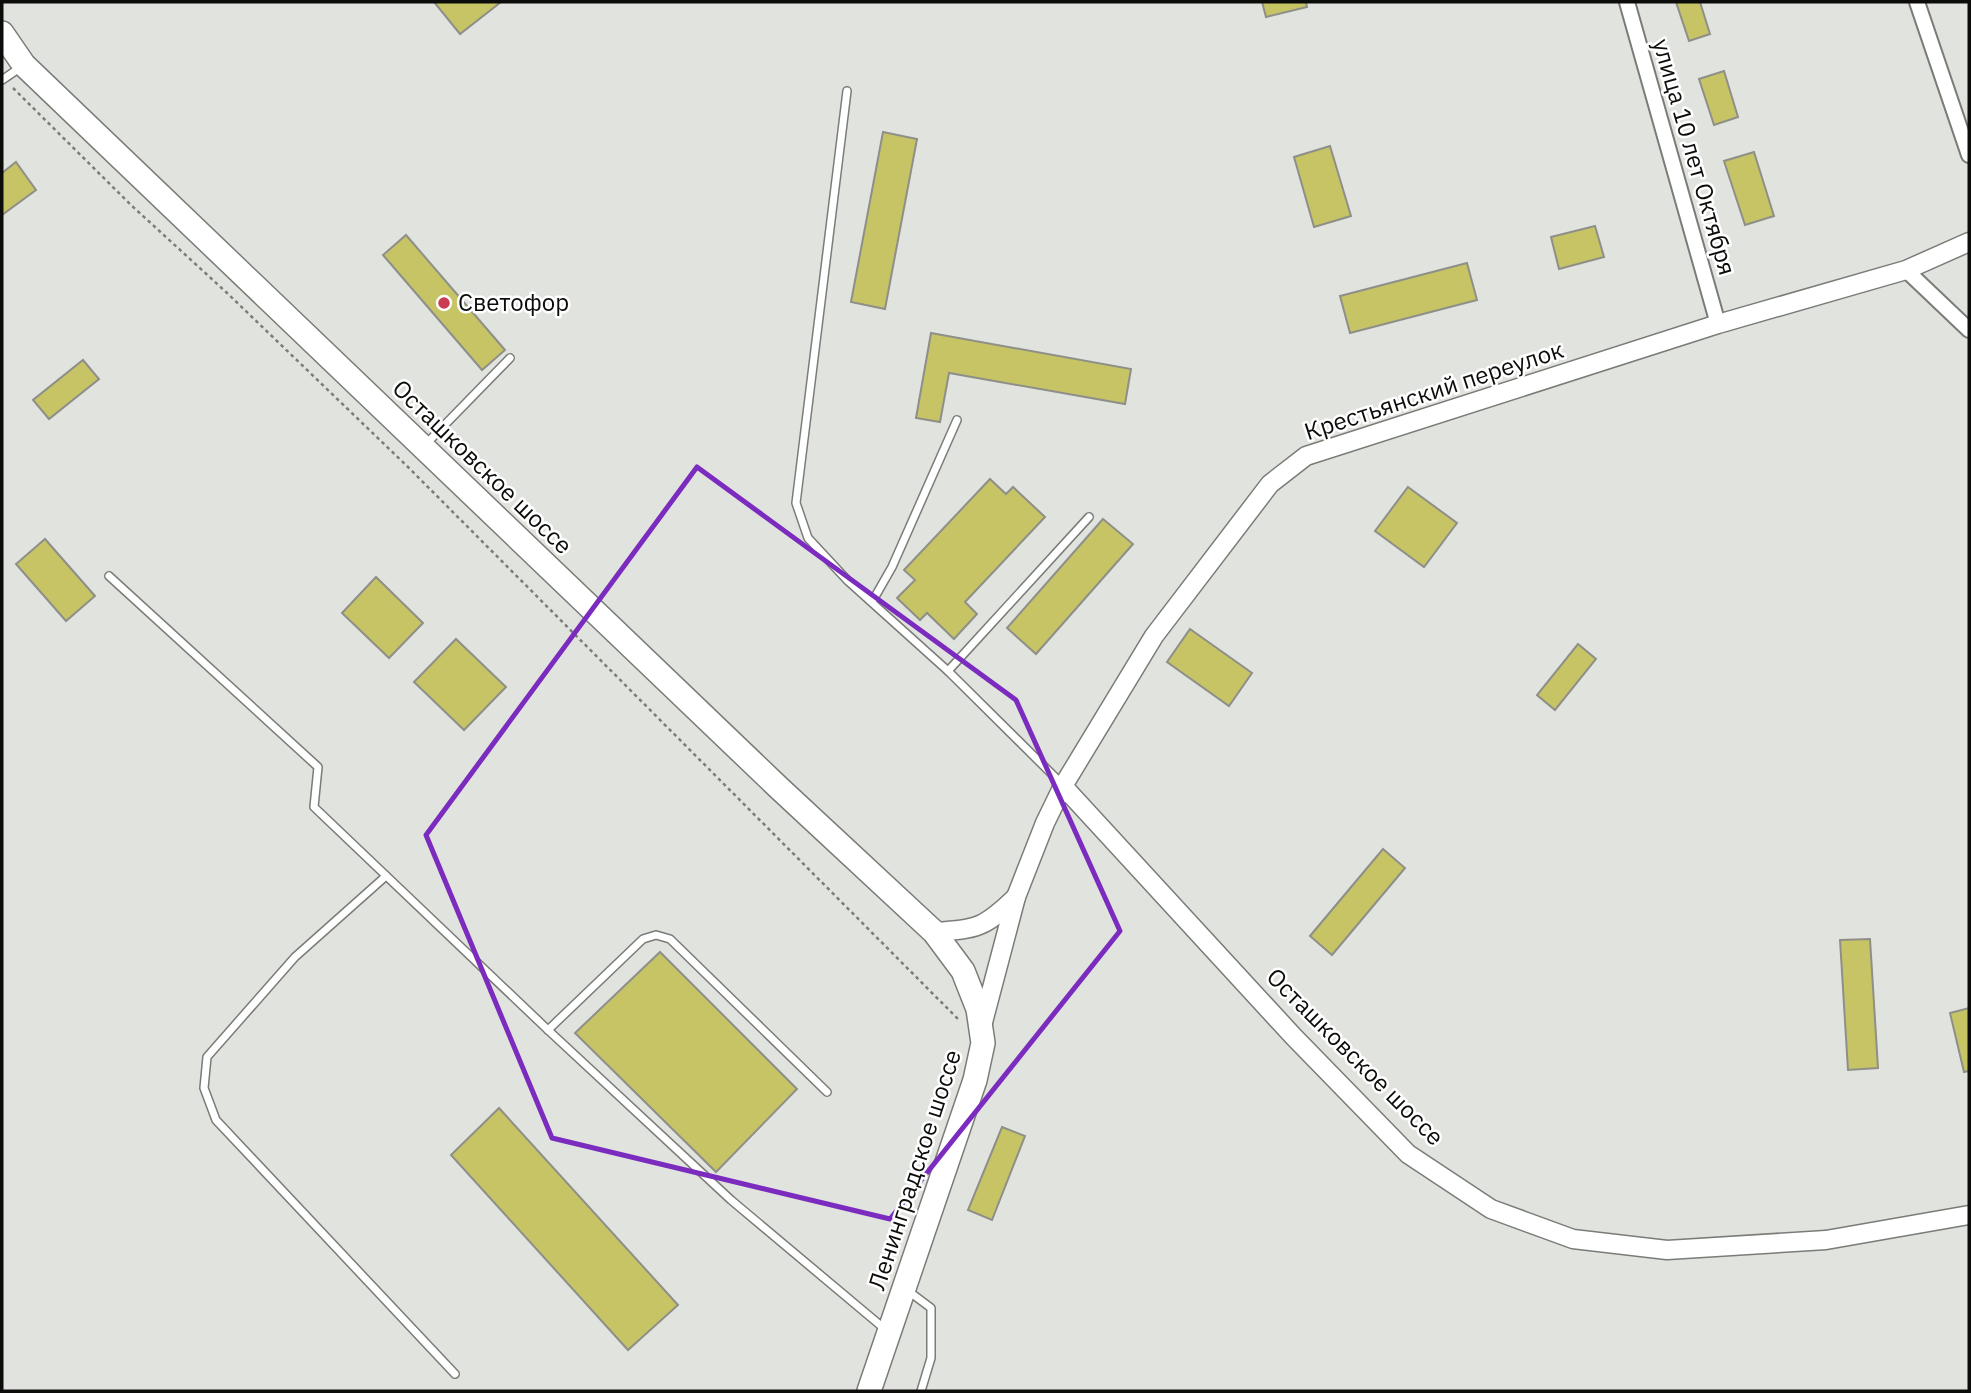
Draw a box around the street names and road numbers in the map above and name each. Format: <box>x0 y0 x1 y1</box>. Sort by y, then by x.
street label: улица 10 лет Октября <box>1646 35 1744 279</box>
street label: Крестьянский переулок <box>1300 333 1567 447</box>
street label: Осташковское шоссе <box>386 372 580 561</box>
street label: Осташковское шоссе <box>1260 961 1451 1152</box>
street label: Ленинградское шоссе <box>860 1045 968 1294</box>

